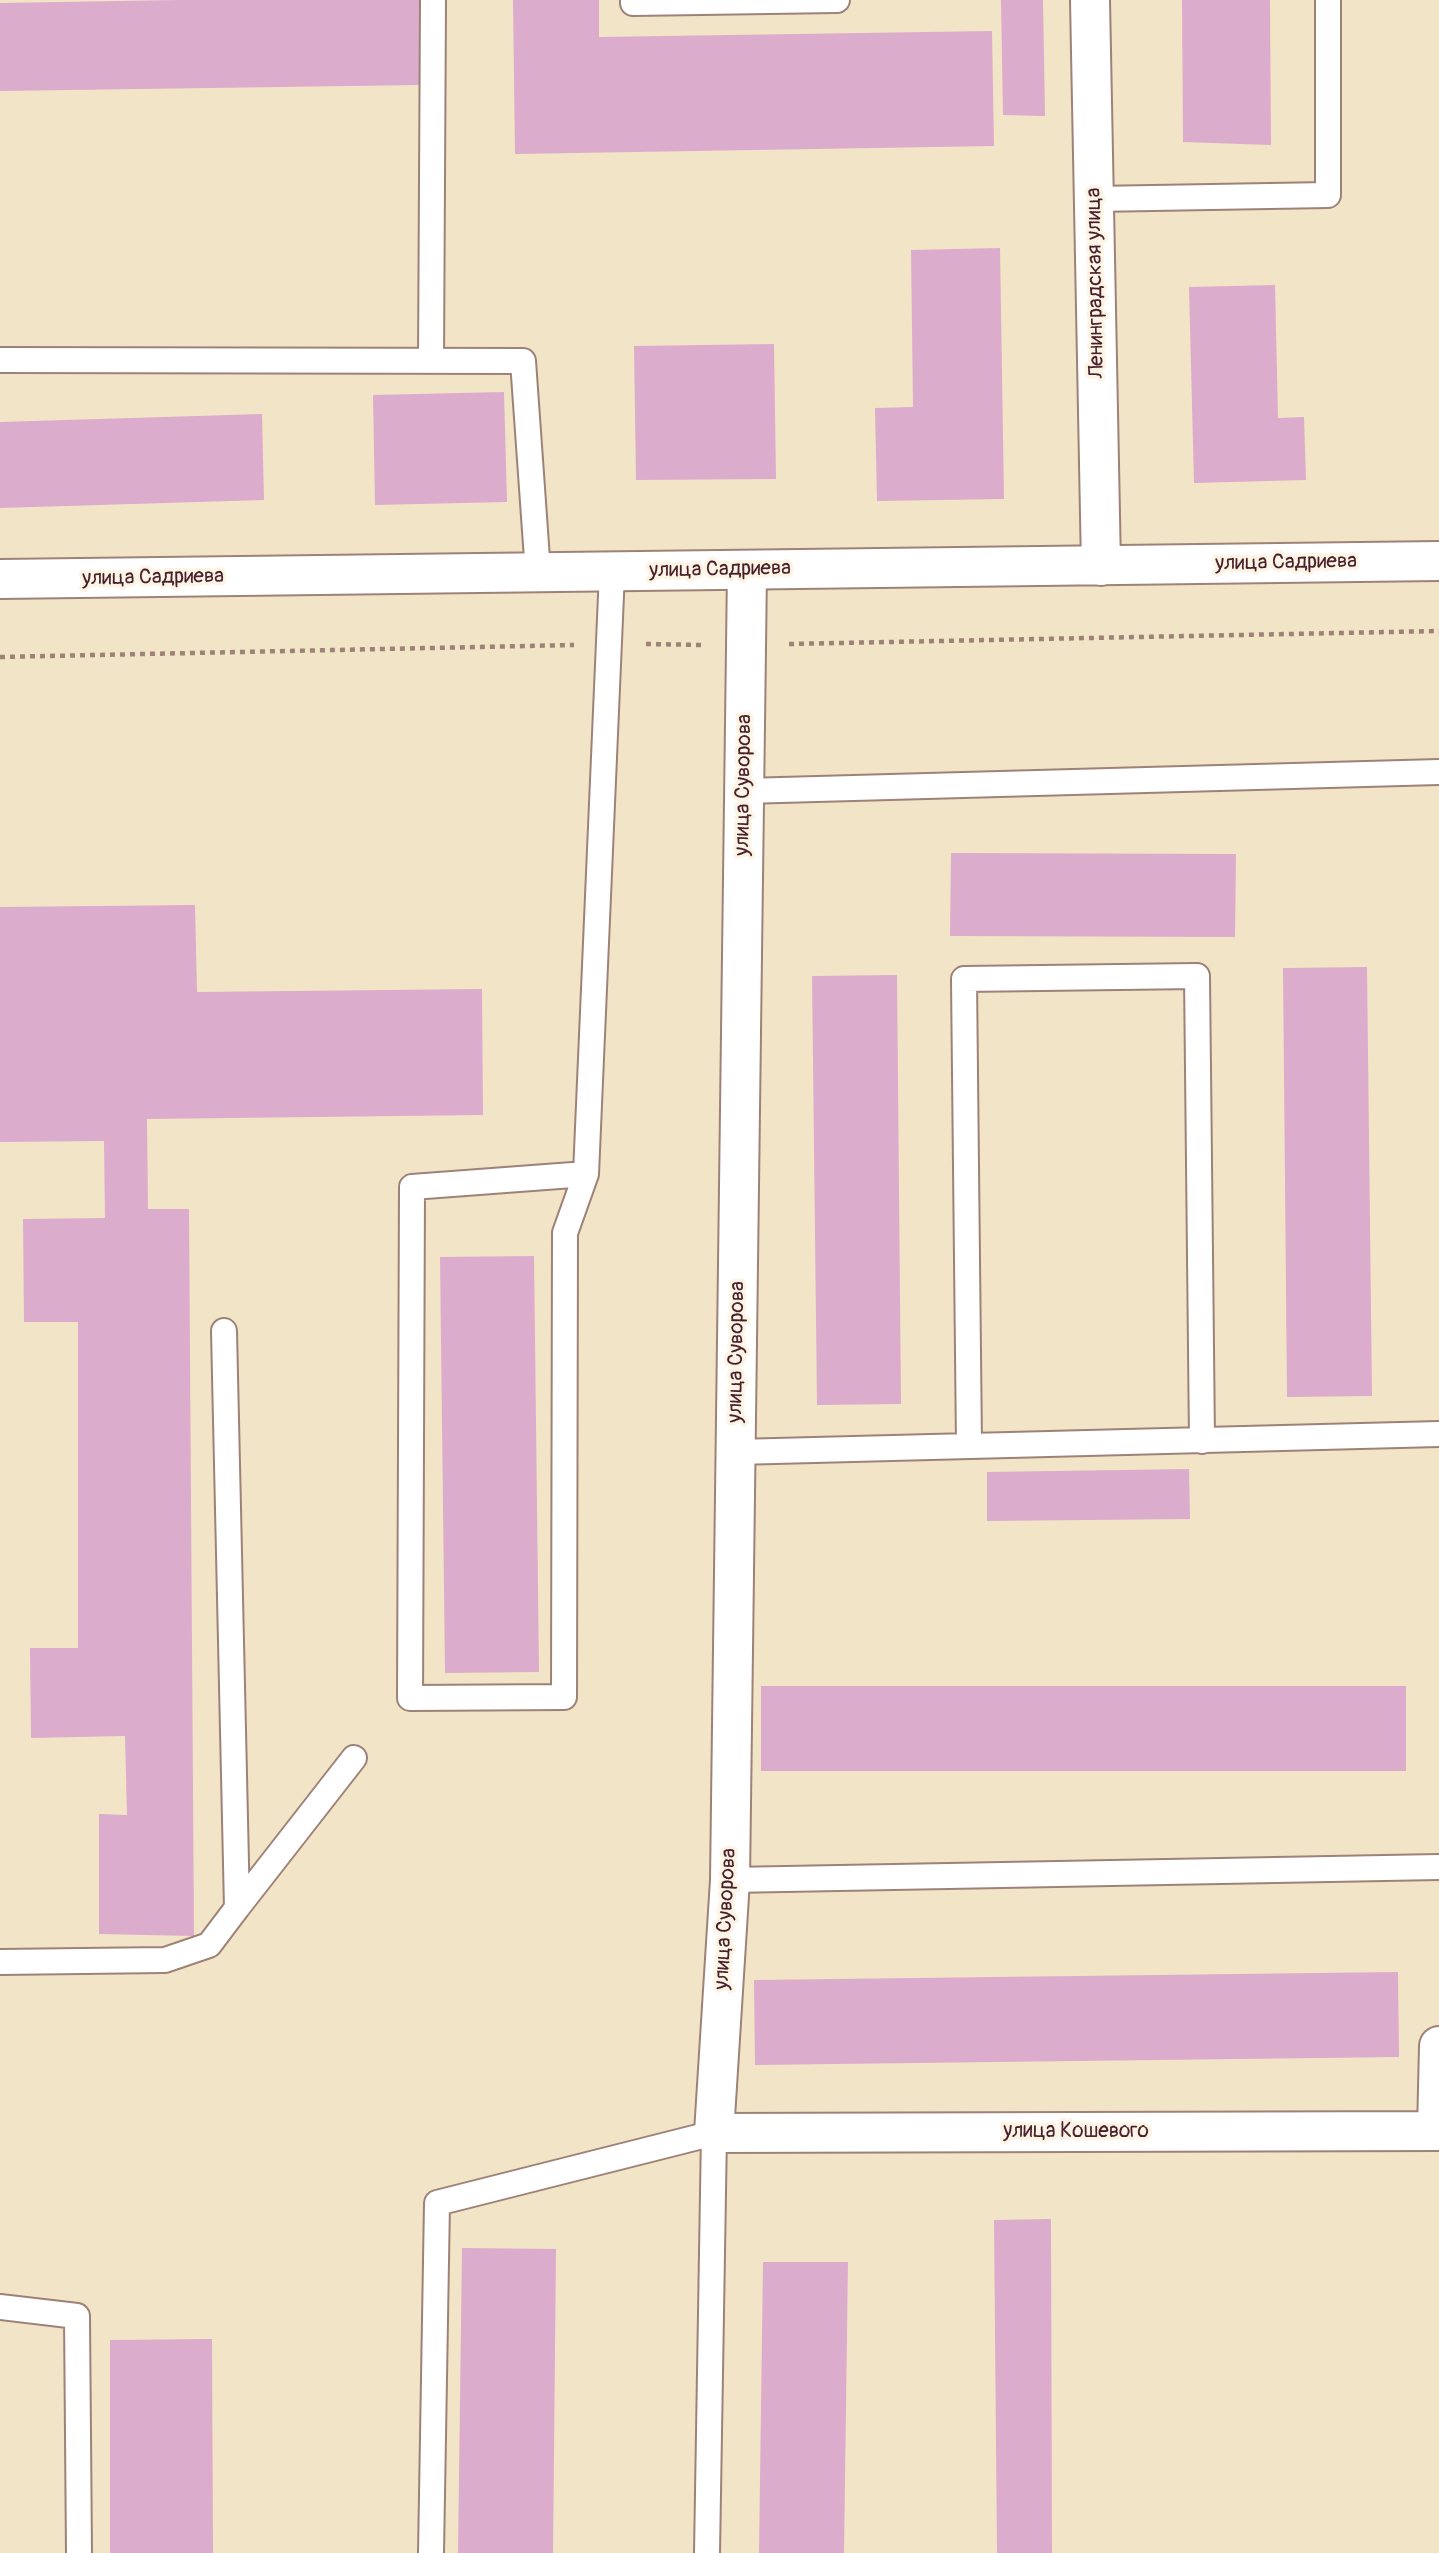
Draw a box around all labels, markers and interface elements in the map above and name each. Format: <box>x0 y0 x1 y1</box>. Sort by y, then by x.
street label: Ленинградская улица <box>1082 187 1110 379</box>
street label: улица Садриева <box>1215 549 1357 577</box>
street label: улица Садриева <box>649 556 791 584</box>
street label: улица Садриева <box>82 564 224 592</box>
street label: улица Суворова <box>730 714 758 856</box>
street label: улица Суворова <box>723 1281 751 1423</box>
street label: улица Суворова <box>710 1848 742 1990</box>
street label: улица Кошевого <box>1003 2119 1149 2145</box>

